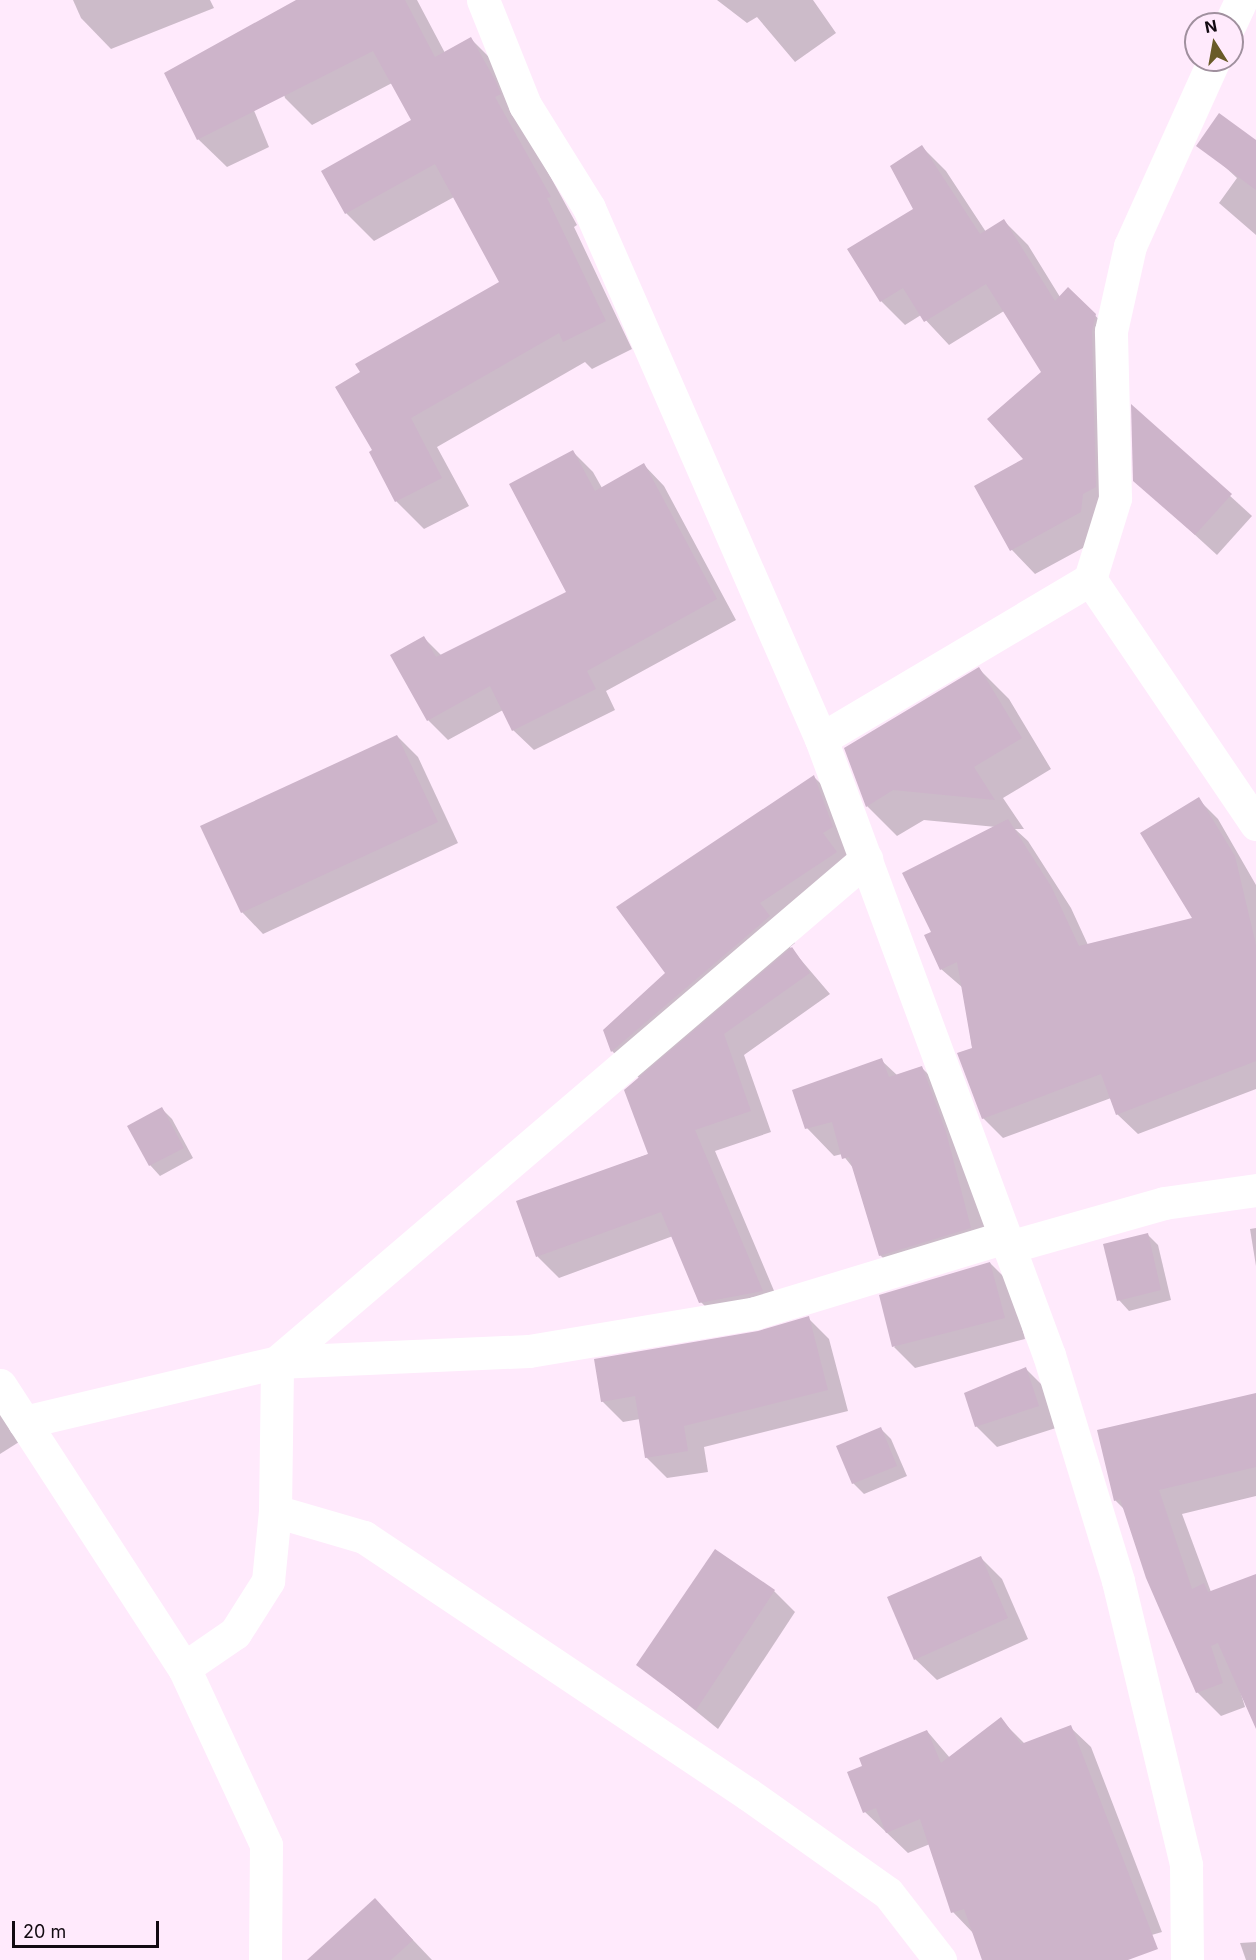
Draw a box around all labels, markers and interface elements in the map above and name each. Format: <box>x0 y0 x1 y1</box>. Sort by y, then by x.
north arrow <box>1184 12 1244 72</box>
text: N <box>1203 15 1219 37</box>
scale bar <box>15 1909 162 1947</box>
text: 20 m <box>23 1921 66 1942</box>

